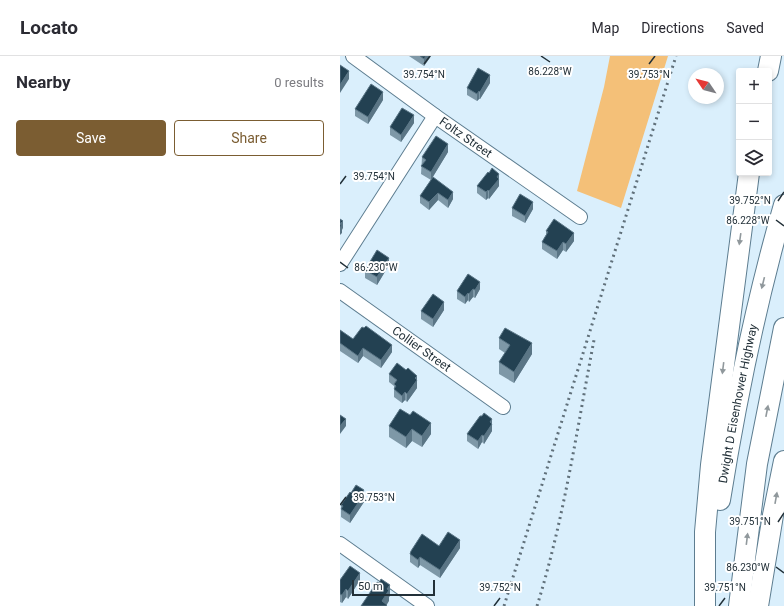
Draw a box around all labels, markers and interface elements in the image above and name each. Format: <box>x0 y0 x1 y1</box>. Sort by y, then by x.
text: Locato <box>20 16 78 39</box>
text: Map <box>592 20 619 36</box>
text: Directions <box>641 20 704 36</box>
text: Saved <box>726 20 764 36</box>
text: 86.228°W <box>528 66 572 77</box>
north arrow <box>688 68 724 104</box>
map controls <box>736 68 772 176</box>
button: + <box>736 68 772 104</box>
text: 39.754°N <box>403 69 445 80</box>
text: 39.753°N <box>628 69 670 80</box>
text: Nearby <box>16 72 71 92</box>
text: 0 results <box>274 75 324 90</box>
button: − <box>736 104 772 140</box>
street label: Foltz Street <box>437 114 495 161</box>
button: Save <box>16 120 166 156</box>
button: Share <box>174 120 324 156</box>
button: layers <box>736 140 772 176</box>
text: 39.754°N <box>353 171 395 182</box>
text: 39.752°N <box>729 195 771 206</box>
text: 86.228°W <box>726 215 770 226</box>
one-way arrow <box>737 233 743 245</box>
text: 86.230°W <box>354 262 398 273</box>
one-way arrow <box>760 277 766 289</box>
street label: Dwight D Eisenhower Highway <box>716 322 760 484</box>
street label: Collier Street <box>389 323 454 375</box>
one-way arrow <box>720 362 726 374</box>
one-way arrow <box>764 405 770 417</box>
text: 39.753°N <box>353 492 395 503</box>
one-way arrow <box>773 492 779 505</box>
text: 39.751°N <box>729 516 771 527</box>
one-way arrow <box>744 533 750 546</box>
text: 86.230°W <box>726 562 770 573</box>
scale bar <box>352 578 435 597</box>
text: 50 m <box>358 580 383 593</box>
text: 39.752°N <box>479 582 521 593</box>
text: 39.751°N <box>704 582 746 593</box>

